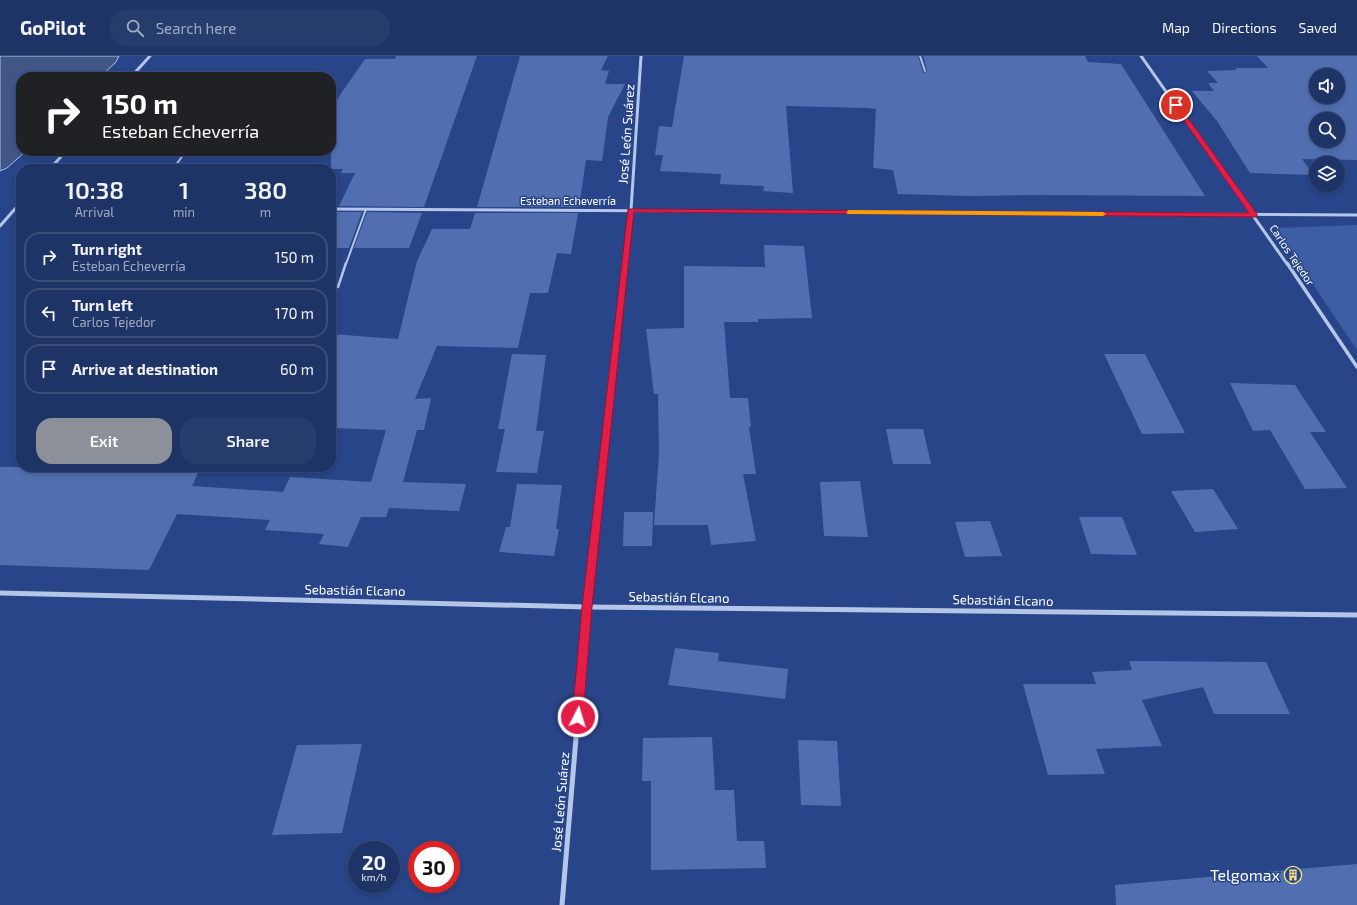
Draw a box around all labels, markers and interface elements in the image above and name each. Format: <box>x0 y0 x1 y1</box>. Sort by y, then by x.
search box <box>110 10 390 46</box>
text: GoPilot <box>20 16 86 39</box>
icon: search <box>124 17 146 39</box>
text: Search here <box>156 19 236 37</box>
text: Map <box>1162 19 1190 36</box>
text: Directions <box>1212 19 1277 36</box>
text: Saved <box>1299 19 1337 36</box>
map controls <box>1309 68 1345 192</box>
button: sound <box>1309 68 1345 104</box>
street label: José León Suárez <box>615 83 637 185</box>
text: 150 m <box>102 86 178 120</box>
icon: right <box>36 88 88 140</box>
pin <box>1159 88 1193 122</box>
icon: arrive <box>1165 94 1187 116</box>
button: search <box>1309 112 1345 148</box>
text: Esteban Echeverría <box>102 120 259 142</box>
button: layers <box>1309 156 1345 192</box>
text: 10:38 <box>65 175 124 204</box>
text: 1 <box>179 175 189 204</box>
text: 380 <box>244 175 287 204</box>
street label: Esteban Echeverría <box>520 194 616 207</box>
text: Arrival <box>75 204 114 220</box>
text: min <box>173 204 195 220</box>
text: m <box>260 204 271 220</box>
street label: Carlos Tejedor <box>1266 222 1318 289</box>
text: Turn right <box>72 240 142 258</box>
icon: right <box>38 246 60 268</box>
text: 150 m <box>274 248 314 266</box>
text: Esteban Echeverría <box>72 258 186 274</box>
text: Turn left <box>72 296 133 314</box>
icon: left <box>38 302 60 324</box>
text: 170 m <box>275 304 314 322</box>
text: Carlos Tejedor <box>72 314 156 330</box>
icon: arrive <box>38 358 60 380</box>
text: Arrive at destination <box>72 360 218 378</box>
text: 60 m <box>280 360 314 378</box>
button: Exit <box>36 418 172 464</box>
button: Share <box>180 418 316 464</box>
street label: Sebastián Elcano <box>304 581 406 599</box>
street label: Sebastián Elcano <box>628 588 730 606</box>
street label: Sebastián Elcano <box>952 591 1054 609</box>
position arrow <box>557 696 599 738</box>
street label: José León Suárez <box>548 751 572 853</box>
speed limit sign: 30 <box>408 841 460 893</box>
text: 20 <box>362 850 386 874</box>
place label: Telgomax <box>1210 865 1281 884</box>
building icon: Telgomax <box>1283 865 1303 885</box>
text: km/h <box>362 871 386 883</box>

